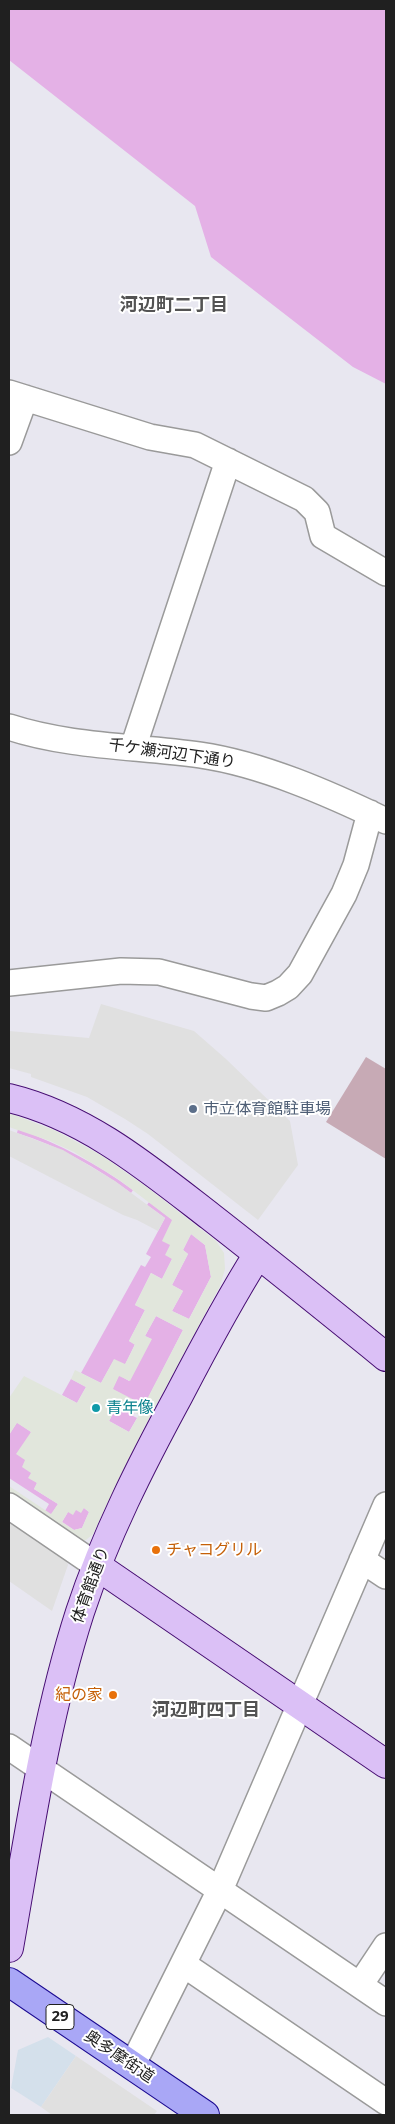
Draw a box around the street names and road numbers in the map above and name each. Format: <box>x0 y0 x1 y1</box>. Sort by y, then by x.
street label: 千ケ瀬河辺下通り <box>107 736 237 772</box>
street label: 体育館通り <box>68 1544 114 1626</box>
road number: 29 <box>46 2004 74 2030</box>
street label: 奥多摩街道 <box>80 2027 158 2087</box>

